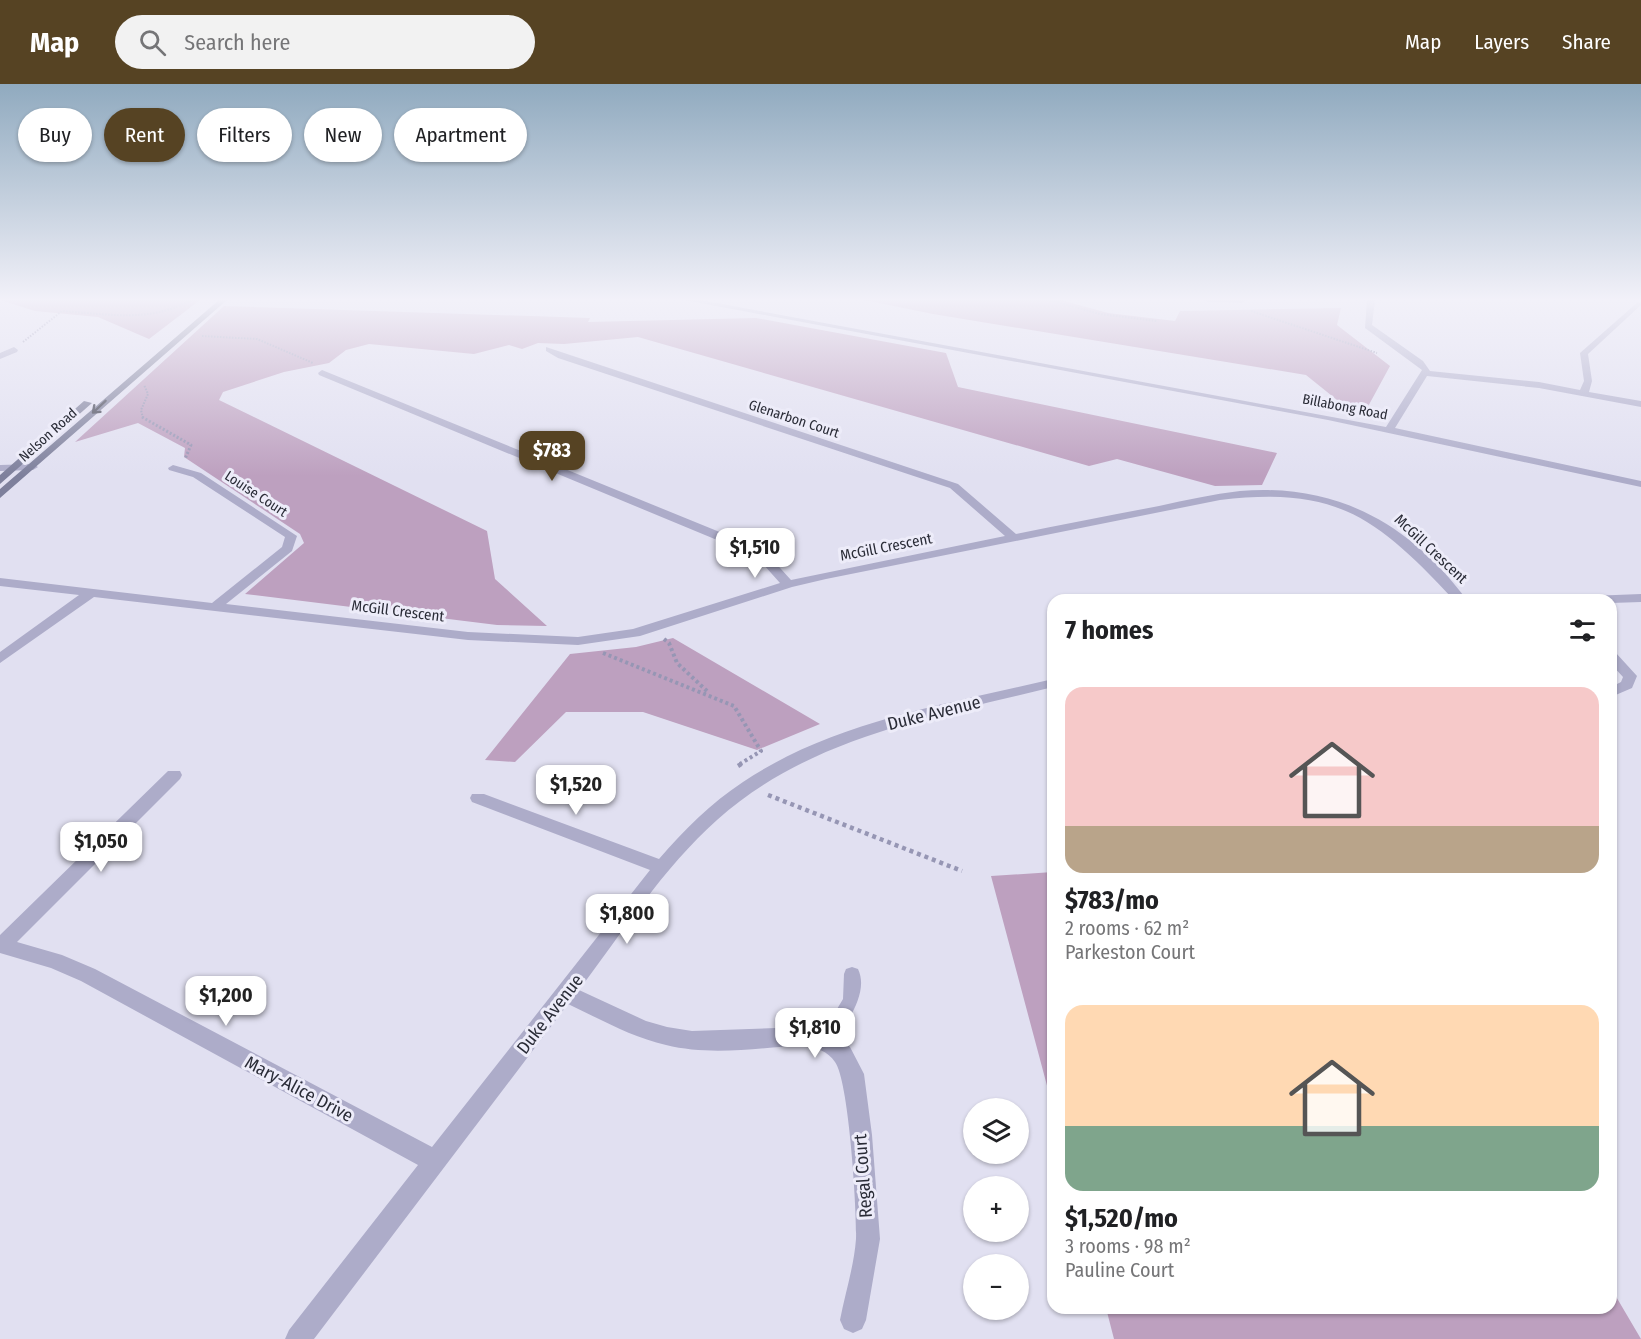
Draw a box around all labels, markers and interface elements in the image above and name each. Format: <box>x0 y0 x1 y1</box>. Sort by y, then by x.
search box <box>115 15 535 69</box>
text: Map <box>30 26 79 59</box>
icon: search <box>136 26 169 59</box>
text: Search here <box>184 29 290 56</box>
text: Map <box>1405 29 1441 55</box>
text: Layers <box>1474 29 1529 55</box>
text: Share <box>1562 29 1611 55</box>
chip: Buy <box>18 108 92 162</box>
chip: Rent <box>104 108 185 162</box>
chip: Filters <box>197 108 292 162</box>
chip: New <box>304 108 382 162</box>
chip: Apartment <box>394 108 527 162</box>
street label: Billabong Road <box>1301 390 1389 424</box>
street label: Glenarbon Court <box>747 396 842 442</box>
one-way arrow <box>92 399 107 413</box>
street label: Nelson Road <box>16 405 80 465</box>
pin: $783 <box>516 431 588 482</box>
text: $783 <box>533 438 571 462</box>
street label: Louise Court <box>221 467 291 521</box>
street label: McGill Crescent <box>1391 511 1471 587</box>
pin: $1,510 <box>706 528 804 579</box>
street label: McGill Crescent <box>838 529 934 565</box>
text: $1,510 <box>730 535 780 559</box>
street label: McGill Crescent <box>351 596 445 626</box>
icon: filters <box>1566 614 1599 647</box>
text: 7 homes <box>1065 615 1153 646</box>
street label: Duke Avenue <box>885 691 983 735</box>
icon: home <box>1278 726 1386 834</box>
pin: $1,520 <box>527 765 625 816</box>
text: $1,520 <box>550 772 602 796</box>
pin: $1,050 <box>52 822 150 873</box>
text: $1,050 <box>74 829 128 853</box>
text: $783/mo <box>1065 885 1159 916</box>
pin: $1,800 <box>578 894 676 945</box>
text: $1,800 <box>600 901 654 925</box>
text: 2 rooms · 62 m² <box>1065 916 1189 940</box>
text: Parkeston Court <box>1065 940 1195 964</box>
street label: Duke Avenue <box>512 970 588 1058</box>
pin: $1,200 <box>177 976 275 1027</box>
text: $1,200 <box>199 983 253 1007</box>
pin: $1,810 <box>766 1008 864 1059</box>
text: $1,810 <box>789 1015 841 1039</box>
icon: home <box>1278 1044 1386 1152</box>
street label: Mary-Alice Drive <box>241 1051 357 1127</box>
map controls <box>963 1098 1029 1320</box>
button: layers <box>963 1098 1029 1164</box>
street label: Regal Court <box>849 1133 877 1219</box>
button: + <box>963 1176 1029 1242</box>
text: $1,520/mo <box>1065 1203 1178 1234</box>
text: 3 rooms · 98 m² <box>1065 1234 1191 1258</box>
button: − <box>963 1254 1029 1320</box>
text: Pauline Court <box>1065 1258 1174 1282</box>

